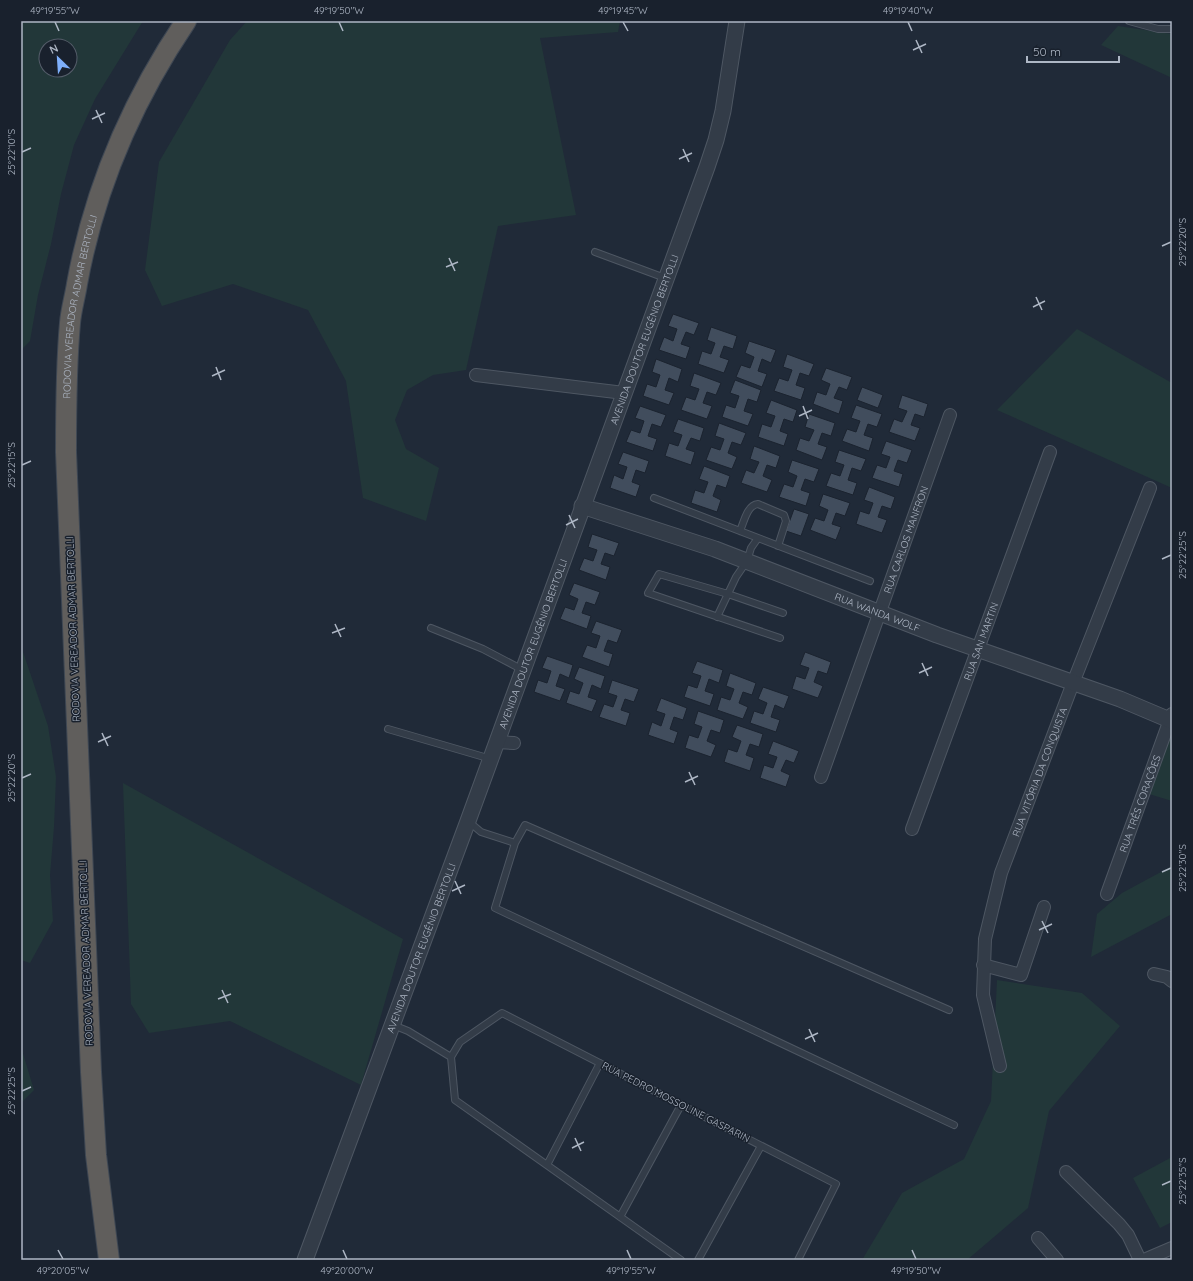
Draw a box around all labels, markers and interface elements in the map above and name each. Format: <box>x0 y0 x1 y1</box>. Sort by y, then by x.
text: 49°19'55"W <box>30 4 80 17</box>
text: 49°19'50"W <box>314 4 364 17</box>
text: 49°19'45"W <box>598 4 648 17</box>
text: 49°19'40"W <box>883 4 933 17</box>
north arrow <box>38 38 78 78</box>
scale bar <box>1027 38 1119 64</box>
text: N <box>47 41 60 57</box>
text: 50 m <box>1033 44 1061 59</box>
text: 25°22'10"S <box>5 128 18 175</box>
street label: RODOVIA VEREADOR ADMAR BERTOLLI <box>60 213 100 399</box>
text: 25°22'20"S <box>1176 217 1189 266</box>
street label: AVENIDA DOUTOR EUGÊNIO BERTOLLI <box>607 253 681 426</box>
text: 25°22'15"S <box>5 442 18 488</box>
street label: RUA CARLOS MANFRON <box>880 484 931 595</box>
text: 25°22'25"S <box>1176 531 1189 579</box>
street label: RODOVIA VEREADOR ADMAR BERTOLLI <box>63 536 83 722</box>
street label: AVENIDA DOUTOR EUGÊNIO BERTOLLI <box>496 557 570 731</box>
street label: RUA WANDA WOLF <box>833 589 922 635</box>
street label: RUA SAN MARTIN <box>961 600 1001 682</box>
street label: RUA VITÓRIA DA CONQUISTA <box>1009 705 1070 838</box>
text: 25°22'20"S <box>5 753 18 802</box>
street label: RUA TRÊS CORAÇÕES <box>1116 753 1163 854</box>
text: 25°22'30"S <box>1176 844 1189 892</box>
street label: RODOVIA VEREADOR ADMAR BERTOLLI <box>76 860 96 1046</box>
street label: AVENIDA DOUTOR EUGÊNIO BERTOLLI <box>383 861 458 1035</box>
street label: RUA PEDRO MOSSOLINE GASPARIN <box>600 1059 752 1145</box>
text: 25°22'25"S <box>5 1067 18 1115</box>
text: 25°22'35"S <box>1176 1157 1189 1205</box>
text: 49°20'05"W <box>37 1264 89 1277</box>
text: 49°20'00"W <box>321 1264 374 1277</box>
text: 49°19'55"W <box>606 1264 656 1277</box>
text: 49°19'50"W <box>891 1264 941 1277</box>

